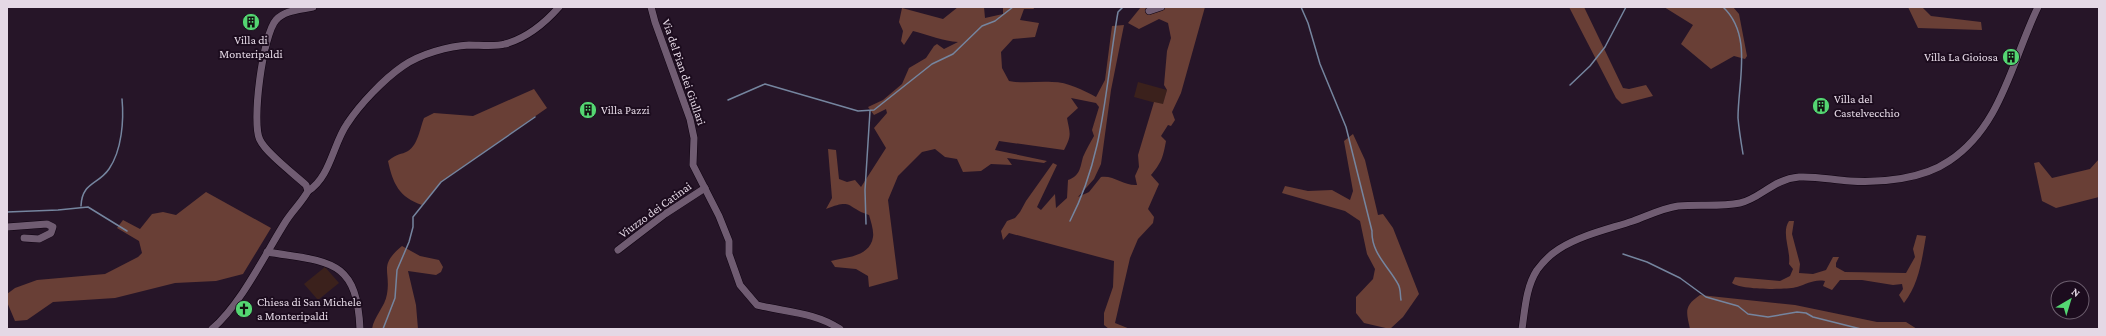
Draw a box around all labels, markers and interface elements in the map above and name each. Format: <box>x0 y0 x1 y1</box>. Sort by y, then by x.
building icon: Villa di Monteripaldi <box>241 12 261 32</box>
street label: Via del Pian dei Giullari <box>659 17 709 127</box>
place label: Villa di Monteripaldi <box>219 33 283 61</box>
building icon: Villa La Gioiosa <box>2001 47 2021 67</box>
place label: Villa La Gioiosa <box>1924 50 1998 64</box>
place label: Villa del Castelvecchio <box>1834 92 1900 120</box>
building icon: Villa del Castelvecchio <box>1811 96 1831 116</box>
building icon: Villa Pazzi <box>578 100 598 120</box>
place label: Villa Pazzi <box>601 103 650 117</box>
street label: Viuzzo dei Catinai <box>616 179 694 241</box>
north arrow <box>2050 280 2090 320</box>
text: N <box>2070 285 2083 299</box>
place label: Chiesa di San Michele a Monteripaldi <box>257 295 361 323</box>
church icon: Chiesa di San Michele a Monteripaldi <box>234 299 254 319</box>

